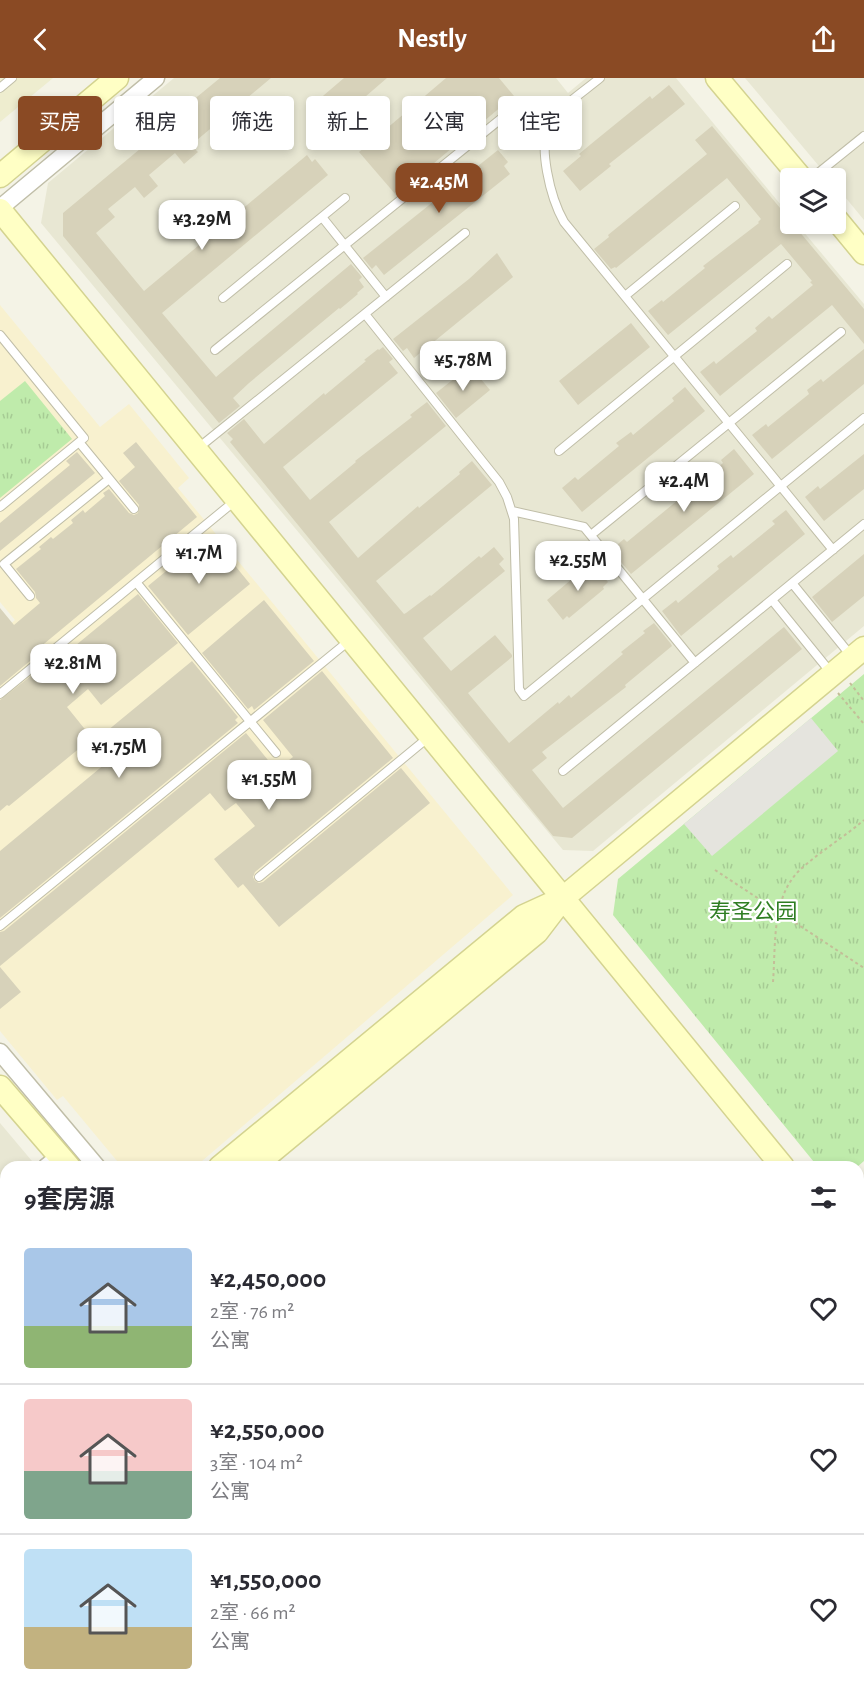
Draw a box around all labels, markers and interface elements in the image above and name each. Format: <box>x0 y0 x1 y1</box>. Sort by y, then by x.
icon: back <box>24 23 57 56</box>
icon: share <box>807 23 840 56</box>
text: Nestly <box>397 25 467 52</box>
chip: 买房 <box>18 96 102 150</box>
chip: 租房 <box>114 96 198 150</box>
chip: 筛选 <box>210 96 294 150</box>
chip: 新上 <box>306 96 390 150</box>
chip: 公寓 <box>402 96 486 150</box>
chip: 住宅 <box>498 96 582 150</box>
pin: ¥2.45M <box>390 163 488 214</box>
map controls <box>780 168 846 234</box>
button: layers <box>780 168 846 234</box>
text: ¥2.45M <box>409 172 469 192</box>
pin: ¥3.29M <box>153 200 251 251</box>
text: ¥3.29M <box>173 209 231 229</box>
pin: ¥5.78M <box>414 341 512 392</box>
text: ¥5.78M <box>434 350 492 370</box>
pin: ¥2.4M <box>642 462 726 513</box>
text: ¥2.4M <box>659 471 709 491</box>
pin: ¥1.7M <box>157 534 241 585</box>
pin: ¥2.55M <box>529 541 627 592</box>
text: ¥1.7M <box>176 543 222 563</box>
text: ¥2.55M <box>549 550 607 570</box>
pin: ¥2.81M <box>24 644 122 695</box>
text: ¥2.81M <box>44 653 102 673</box>
pin: ¥1.75M <box>70 728 168 779</box>
text: ¥1.75M <box>91 737 147 757</box>
pin: ¥1.55M <box>220 760 318 811</box>
text: ¥1.55M <box>241 769 297 789</box>
park label: 寿圣公园 <box>709 900 797 923</box>
icon: filters <box>807 1181 840 1214</box>
text: 9套房源 <box>24 1187 115 1213</box>
text: ¥2,450,000 <box>210 1266 326 1292</box>
icon: home <box>72 1272 144 1344</box>
icon: heart <box>807 1292 840 1325</box>
text: 2室 · 76 m² <box>210 1302 294 1322</box>
text: 公寓 <box>210 1331 250 1351</box>
text: ¥2,550,000 <box>210 1417 324 1443</box>
icon: home <box>72 1423 144 1495</box>
icon: heart <box>807 1443 840 1476</box>
text: 3室 · 104 m² <box>210 1453 303 1473</box>
text: 公寓 <box>210 1482 250 1502</box>
text: ¥1,550,000 <box>210 1567 322 1593</box>
icon: home <box>72 1573 144 1645</box>
icon: heart <box>807 1593 840 1626</box>
text: 2室 · 66 m² <box>210 1603 295 1623</box>
text: 公寓 <box>210 1632 250 1652</box>

